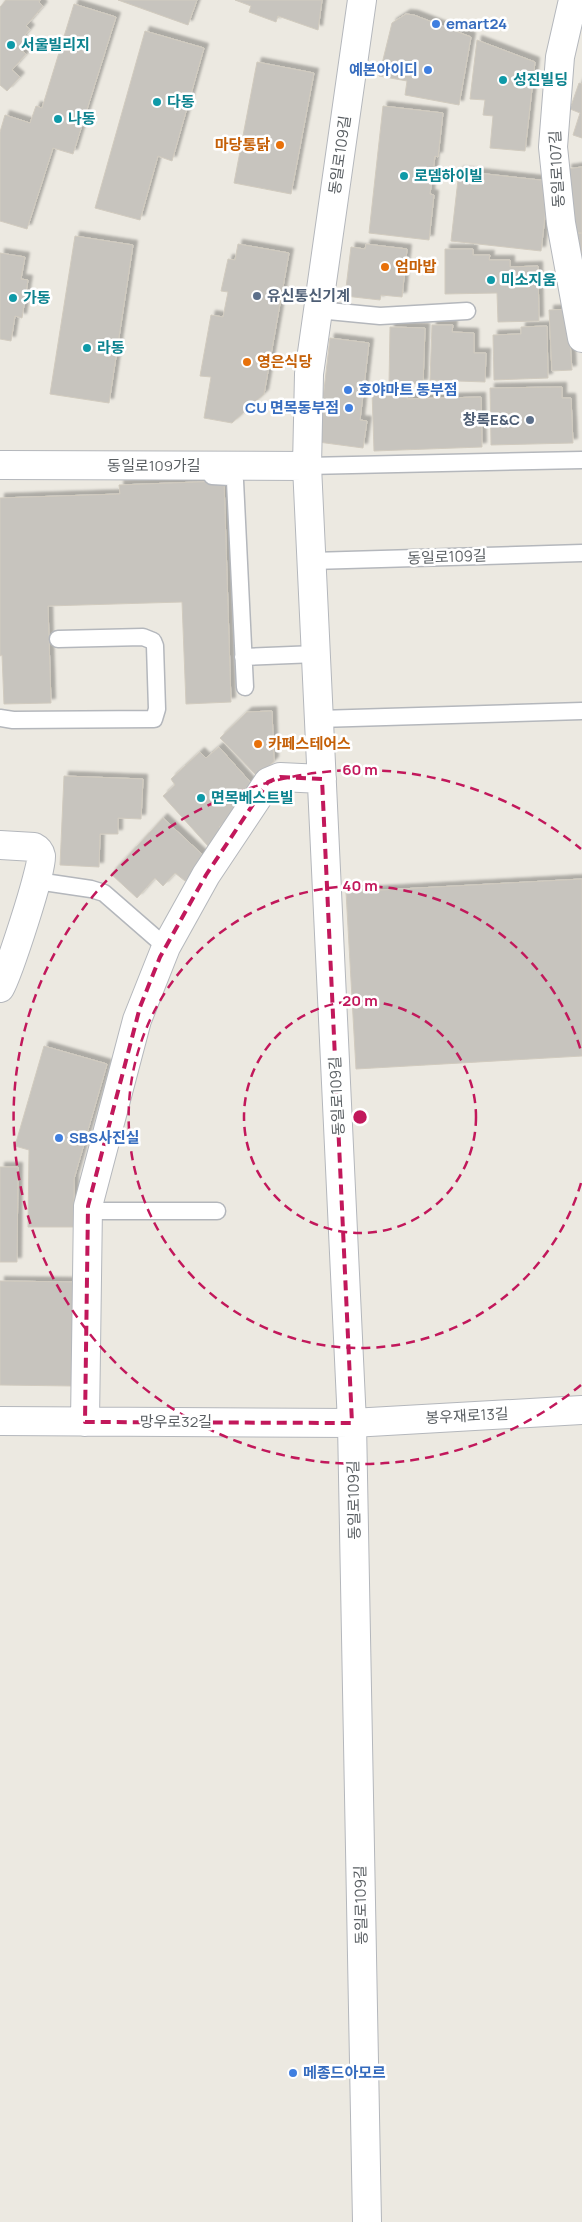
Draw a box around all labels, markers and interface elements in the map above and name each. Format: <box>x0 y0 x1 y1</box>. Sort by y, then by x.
place label: emart24 <box>446 13 507 34</box>
marker: emart24 <box>430 18 442 30</box>
place label: 서울빌리지 <box>21 34 90 55</box>
marker: 서울빌리지 <box>5 39 17 51</box>
place label: 예본아이디 <box>349 59 418 80</box>
marker: 예본아이디 <box>422 64 434 76</box>
place label: 성진빌딩 <box>513 69 568 90</box>
marker: 성진빌딩 <box>497 74 509 86</box>
place label: 다동 <box>167 91 195 112</box>
marker: 다동 <box>151 96 163 108</box>
place label: 나동 <box>68 108 96 129</box>
marker: 나동 <box>52 113 64 125</box>
street label: 동일로109길 <box>324 114 355 196</box>
street label: 동일로107길 <box>544 130 569 208</box>
place label: 마당통닭 <box>215 134 270 155</box>
marker: 마당통닭 <box>274 139 286 151</box>
place label: 로뎀하이빌 <box>414 165 483 186</box>
marker: 로뎀하이빌 <box>398 170 410 182</box>
place label: 엄마밥 <box>395 256 437 277</box>
marker: 엄마밥 <box>379 261 391 273</box>
place label: 미소지움 <box>501 269 556 290</box>
marker: 미소지움 <box>485 274 497 286</box>
place label: 유신통신기계 <box>267 285 350 306</box>
place label: 가동 <box>23 287 51 308</box>
marker: 유신통신기계 <box>251 290 263 302</box>
marker: 가동 <box>7 292 19 304</box>
place label: 라동 <box>97 337 125 358</box>
marker: 라동 <box>81 342 93 354</box>
place label: 영은식당 <box>257 351 312 372</box>
marker: 영은식당 <box>241 356 253 368</box>
place label: 호야마트 동부점 <box>358 379 458 400</box>
marker: 호야마트 동부점 <box>342 384 354 396</box>
place label: CU 면목동부점 <box>245 397 339 418</box>
marker: CU 면목동부점 <box>343 402 355 414</box>
place label: 창록E&C <box>463 409 520 430</box>
marker: 창록E&C <box>524 414 536 426</box>
street label: 동일로109가길 <box>107 455 201 476</box>
street label: 동일로109길 <box>407 545 487 568</box>
place label: 카페스테어스 <box>268 733 351 754</box>
marker: 카페스테어스 <box>252 738 264 750</box>
text: 60 m <box>342 759 378 780</box>
place label: 면목베스트빌 <box>211 787 294 808</box>
marker: 면목베스트빌 <box>195 792 207 804</box>
text: 40 m <box>342 875 378 896</box>
text: 20 m <box>342 990 378 1011</box>
street label: 동일로109길 <box>324 1056 349 1136</box>
centre of rings <box>351 1108 369 1126</box>
place label: SBS사진실 <box>69 1127 140 1148</box>
marker: SBS사진실 <box>53 1132 65 1144</box>
street label: 봉우재로13길 <box>425 1403 509 1428</box>
street label: 망우로32길 <box>140 1411 212 1432</box>
street label: 동일로109길 <box>342 1460 365 1540</box>
street label: 동일로109길 <box>349 1865 372 1945</box>
place label: 메종드아모르 <box>303 2062 386 2083</box>
marker: 메종드아모르 <box>287 2067 299 2079</box>

